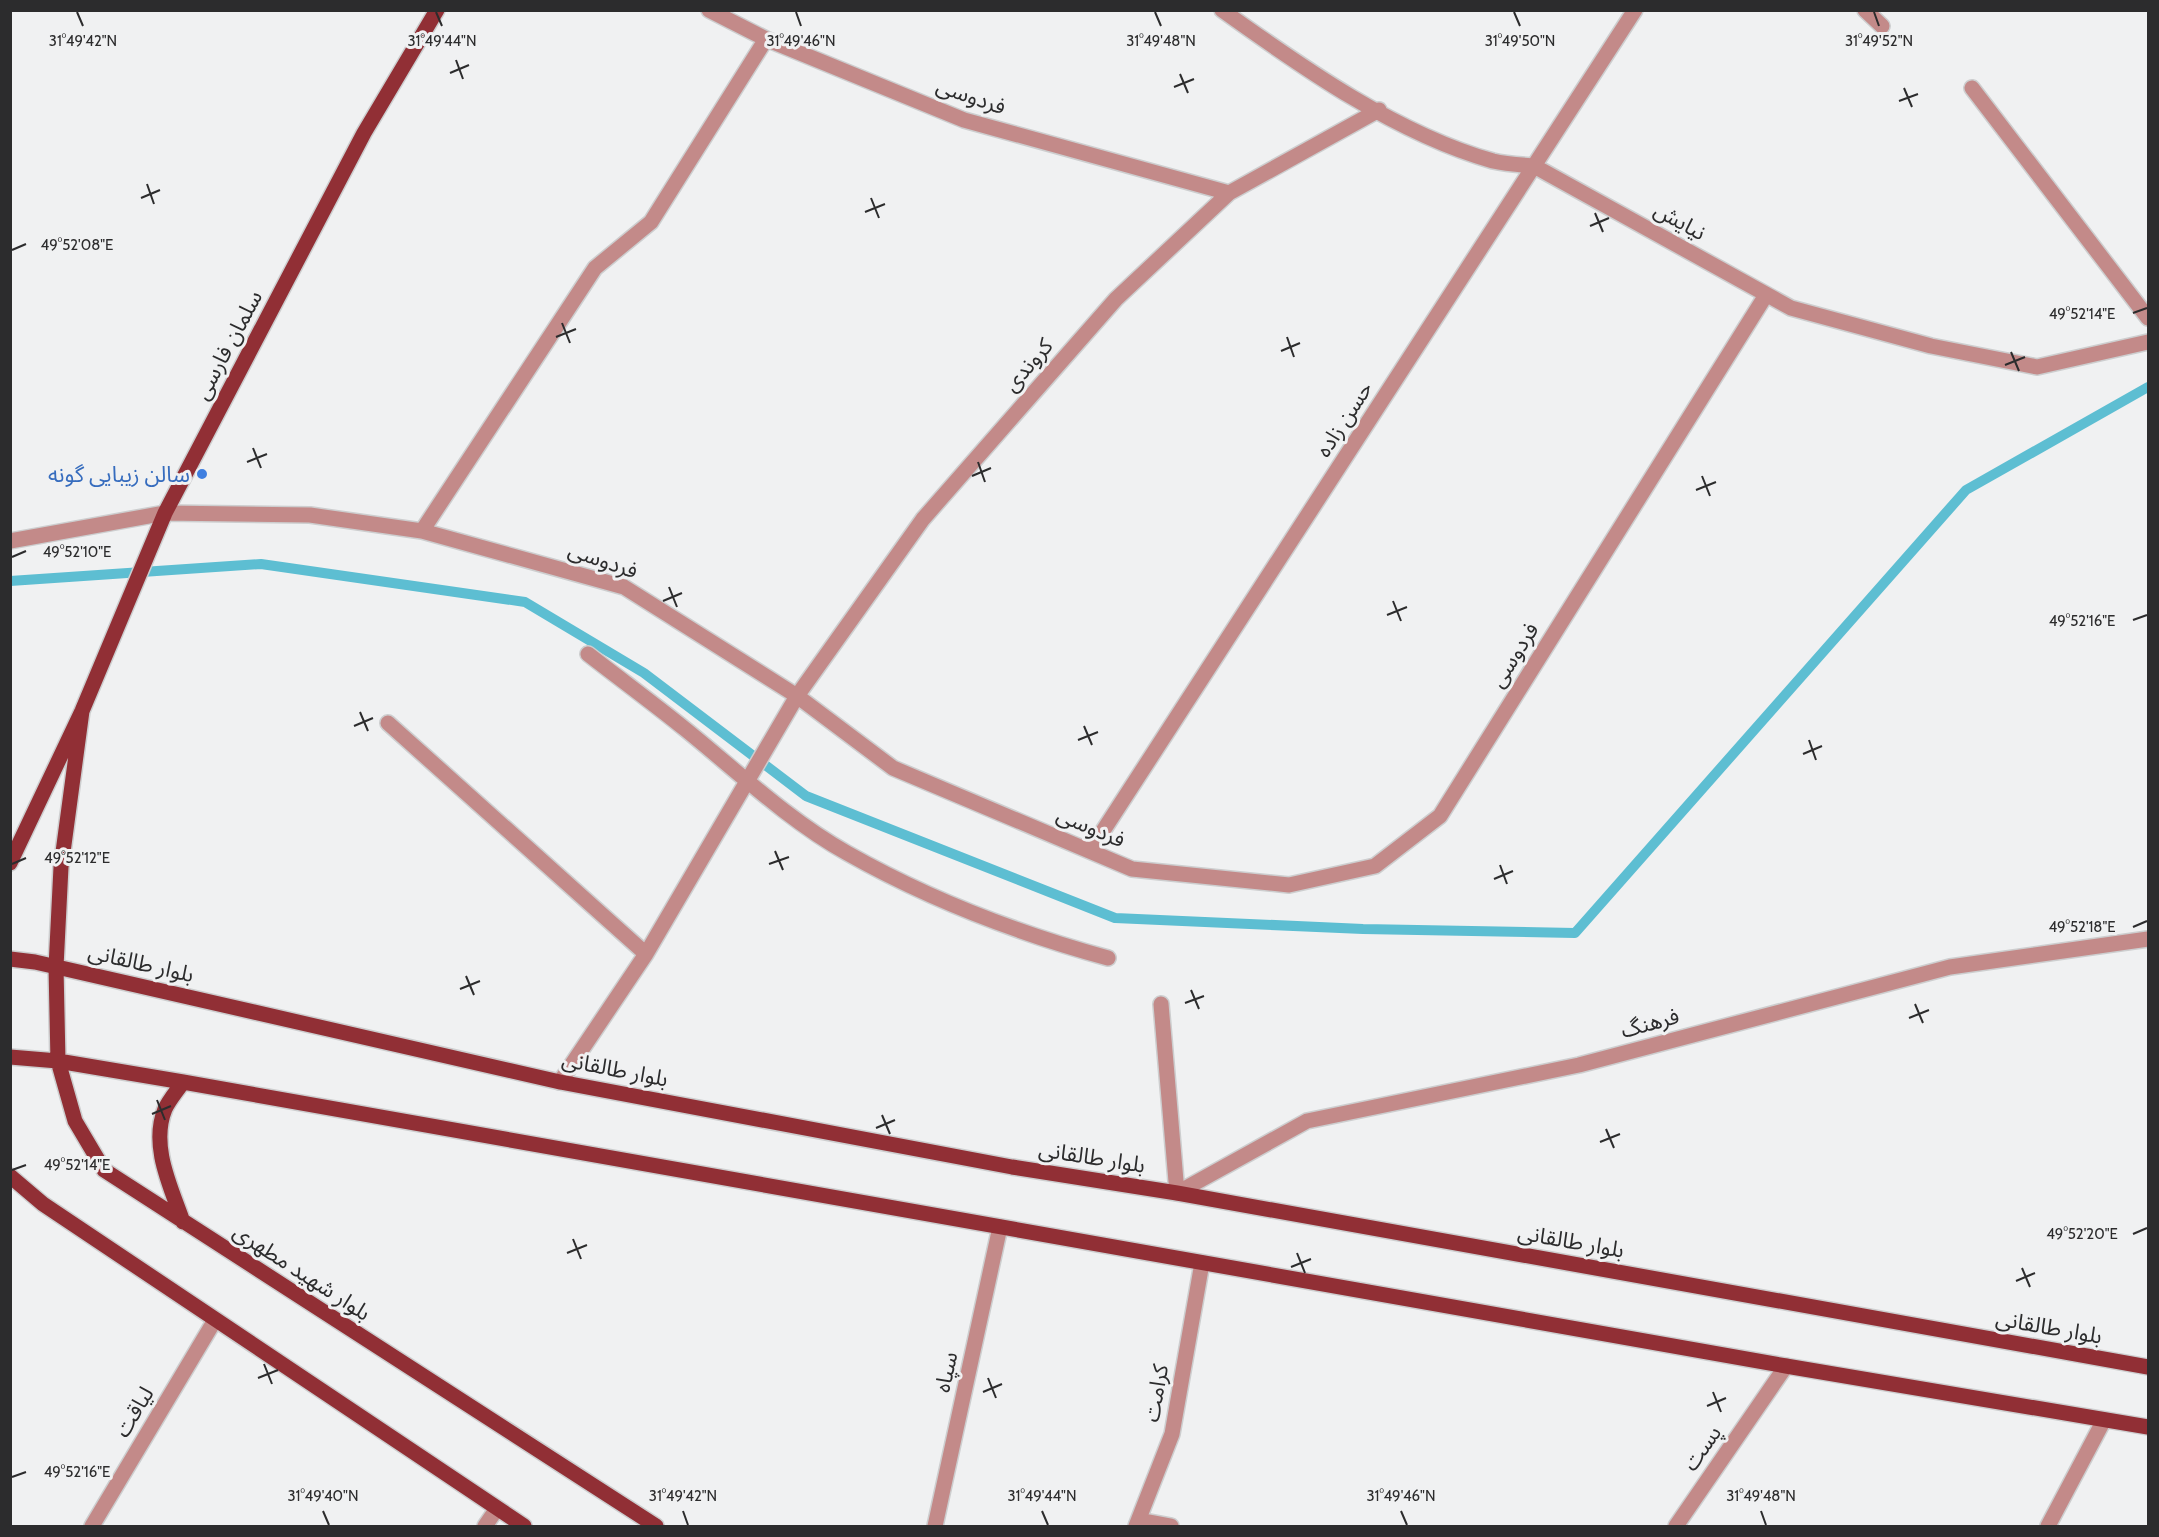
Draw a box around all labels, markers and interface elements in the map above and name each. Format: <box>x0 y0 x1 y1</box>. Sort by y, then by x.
text: 31°49'42"N <box>49 32 117 50</box>
text: 31°49'44"N <box>408 32 477 50</box>
text: 31°49'46"N <box>766 32 836 50</box>
text: 31°49'48"N <box>1126 32 1196 50</box>
text: 31°49'50"N <box>1485 32 1555 50</box>
text: 31°49'52"N <box>1845 32 1913 50</box>
street label: فردوسی <box>933 72 1009 120</box>
street label: نیایش <box>1649 196 1711 246</box>
text: 49°52'08"E <box>41 236 113 254</box>
street label: سلمان فارسی <box>188 286 268 404</box>
text: 49°52'14"E <box>2049 305 2115 323</box>
street label: کروندی <box>997 332 1059 397</box>
street label: حسن زاده <box>1310 376 1378 462</box>
place label: سالن زیبایی گونه <box>48 461 190 488</box>
marker: سالن زیبایی گونه <box>195 467 209 481</box>
street label: فردوسی <box>565 536 641 584</box>
text: 49°52'10"E <box>43 543 111 561</box>
text: 49°52'16"E <box>2049 612 2115 630</box>
street label: فردوسی <box>1484 617 1544 693</box>
street label: فردوسی <box>1053 801 1129 853</box>
text: 49°52'12"E <box>44 849 110 867</box>
text: 49°52'18"E <box>2048 918 2116 936</box>
street label: بلوار طالقانی <box>86 938 196 988</box>
street label: فرهنگ <box>1618 1002 1682 1044</box>
street label: بلوار طالقانی <box>560 1045 670 1093</box>
street label: بلوار طالقانی <box>1037 1135 1147 1179</box>
text: 49°52'14"E <box>44 1156 110 1174</box>
street label: بلوار شهید مطهری <box>228 1218 376 1326</box>
street label: بلوار طالقانی <box>1516 1218 1626 1264</box>
text: 49°52'20"E <box>2046 1225 2118 1243</box>
street label: بلوار طالقانی <box>1994 1304 2104 1350</box>
street label: سپاه <box>929 1349 965 1395</box>
street label: کرامت <box>1138 1361 1174 1424</box>
street label: لیاقت <box>108 1382 160 1442</box>
street label: پست <box>1677 1420 1728 1477</box>
text: 49°52'16"E <box>44 1463 110 1481</box>
text: 31°49'40"N <box>288 1487 358 1505</box>
text: 31°49'42"N <box>649 1487 717 1505</box>
text: 31°49'44"N <box>1008 1487 1077 1505</box>
text: 31°49'46"N <box>1366 1487 1436 1505</box>
text: 31°49'48"N <box>1726 1487 1796 1505</box>

